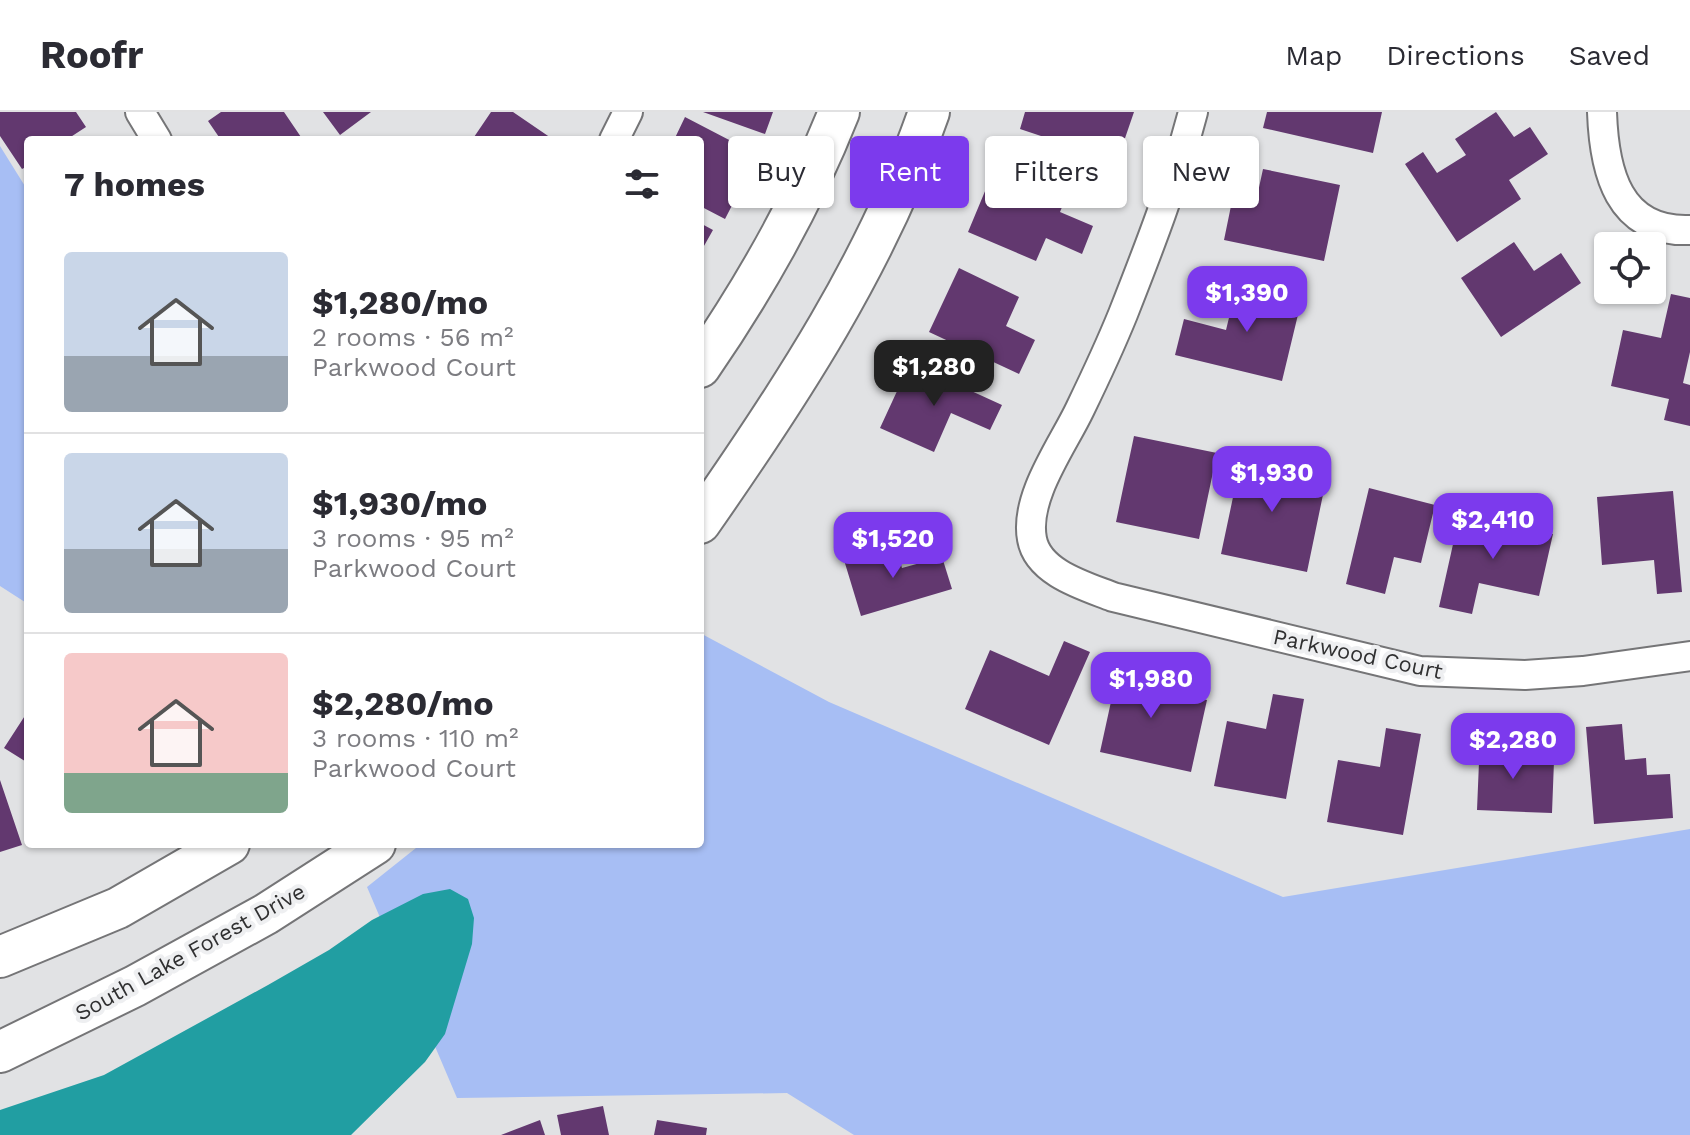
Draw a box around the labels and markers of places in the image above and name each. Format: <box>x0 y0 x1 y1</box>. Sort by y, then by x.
pin: $1,390 <box>1182 266 1312 334</box>
pin: $1,280 <box>869 340 999 408</box>
pin: $1,930 <box>1207 446 1337 514</box>
pin: $2,410 <box>1428 493 1558 561</box>
pin: $1,520 <box>828 512 958 580</box>
pin: $1,980 <box>1086 652 1216 720</box>
pin: $2,280 <box>1448 713 1578 781</box>

